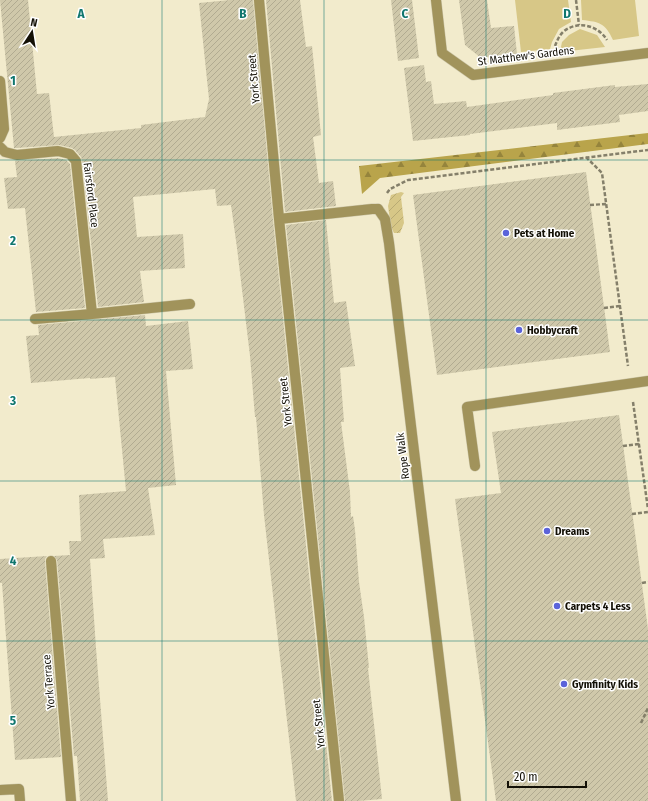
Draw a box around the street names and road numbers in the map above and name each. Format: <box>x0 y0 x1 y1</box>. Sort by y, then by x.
street label: St Matthew's Gardens <box>477 44 575 68</box>
street label: York Street <box>245 54 263 104</box>
street label: Fairsford Place <box>81 162 101 228</box>
street label: York Street <box>277 376 295 427</box>
street label: Rope Walk <box>394 431 412 480</box>
street label: York Terrace <box>40 654 58 710</box>
street label: York Street <box>310 698 328 749</box>

